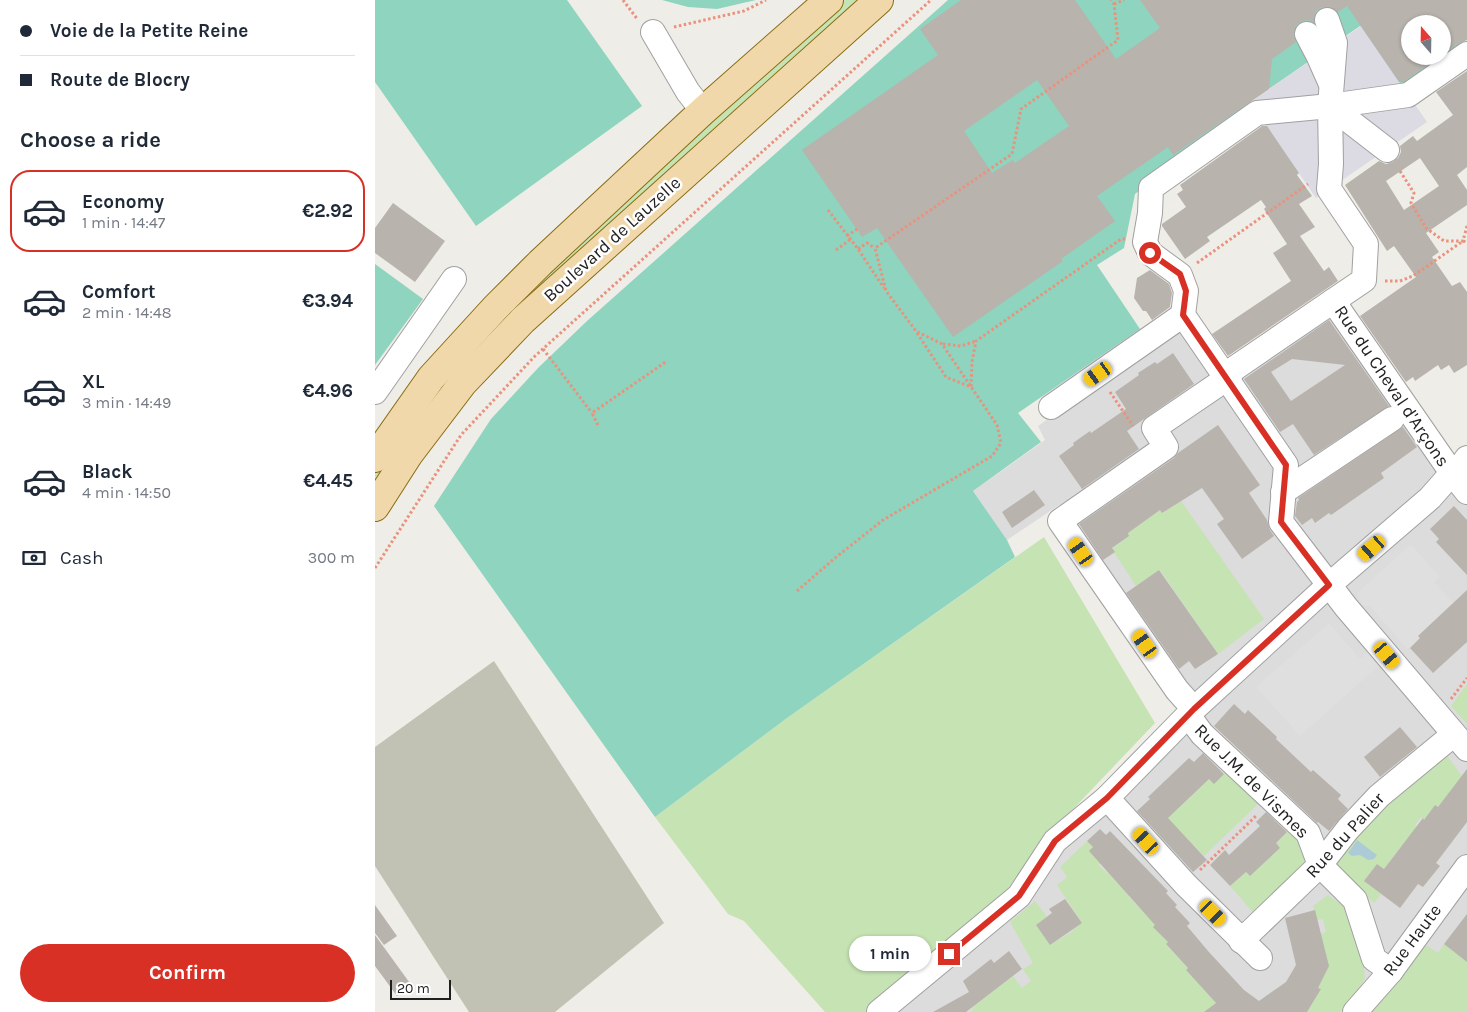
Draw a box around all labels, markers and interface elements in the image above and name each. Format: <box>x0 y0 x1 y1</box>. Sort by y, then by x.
north arrow <box>1401 15 1451 65</box>
map controls <box>1401 15 1451 65</box>
text: Voie de la Petite Reine <box>50 20 248 42</box>
text: Route de Blocry <box>50 69 190 91</box>
text: Choose a ride <box>20 127 161 153</box>
street label: Boulevard de Lauzelle <box>539 172 685 306</box>
icon: car <box>22 189 67 234</box>
text: Economy <box>82 191 164 213</box>
text: €2.92 <box>302 200 353 222</box>
text: 1 min · 14:47 <box>82 213 165 232</box>
route start <box>1139 242 1161 264</box>
icon: car <box>22 279 67 324</box>
text: Comfort <box>82 281 156 303</box>
text: €3.94 <box>302 290 353 312</box>
street label: Rue du Cheval d'Arçons <box>1330 301 1454 471</box>
text: 2 min · 14:48 <box>82 303 172 322</box>
car <box>1081 359 1114 389</box>
icon: car <box>22 369 67 414</box>
text: XL <box>82 371 104 393</box>
text: €4.96 <box>302 380 353 402</box>
text: 3 min · 14:49 <box>82 393 171 412</box>
icon: car <box>22 459 67 504</box>
text: Black <box>82 461 133 483</box>
text: €4.45 <box>303 470 353 492</box>
text: 4 min · 14:50 <box>82 483 171 502</box>
car <box>1355 532 1388 564</box>
car <box>1066 535 1095 569</box>
icon: cash <box>20 544 48 572</box>
text: Cash <box>60 547 104 569</box>
text: 300 m <box>308 548 355 567</box>
car <box>1130 627 1159 661</box>
car <box>1371 639 1402 671</box>
street label: Rue J.M. de Vismes <box>1190 719 1314 843</box>
street label: Rue du Palier <box>1301 787 1389 882</box>
car <box>1130 825 1161 857</box>
car <box>1197 897 1228 929</box>
street label: Rue Haute <box>1378 900 1446 980</box>
callout: 1 min <box>849 936 931 972</box>
route end <box>938 943 960 965</box>
button: Confirm <box>20 944 355 1002</box>
text: 1 min <box>870 944 910 963</box>
scale bar <box>390 977 451 1000</box>
text: 20 m <box>397 980 430 997</box>

